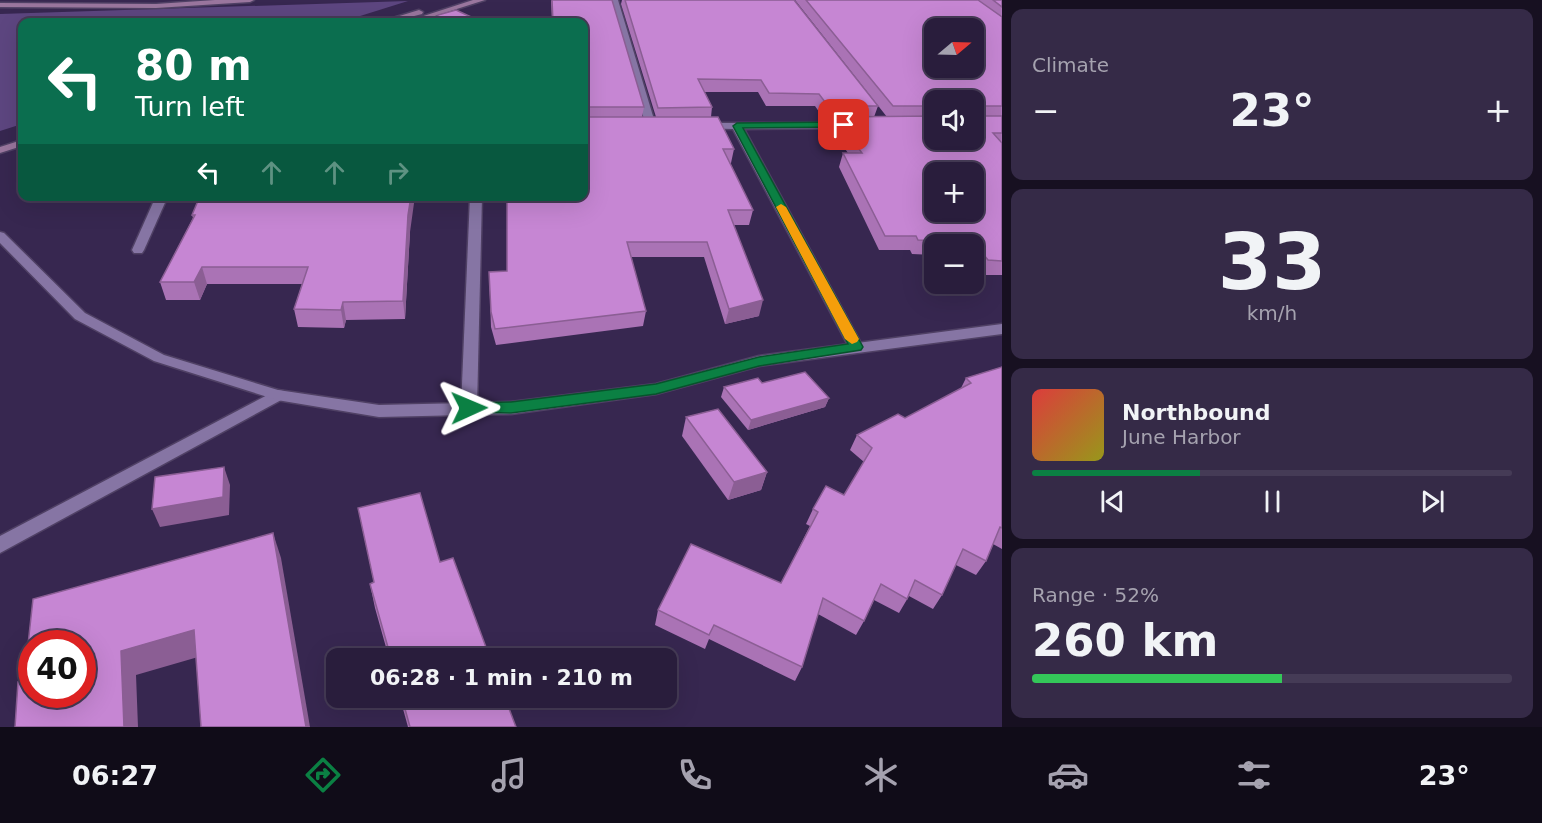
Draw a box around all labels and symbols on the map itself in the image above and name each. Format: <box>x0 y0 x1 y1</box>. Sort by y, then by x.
north arrow <box>924 18 984 78</box>
pin <box>818 99 869 150</box>
position arrow <box>437 376 501 440</box>
speed limit sign: 40 <box>18 630 96 708</box>

